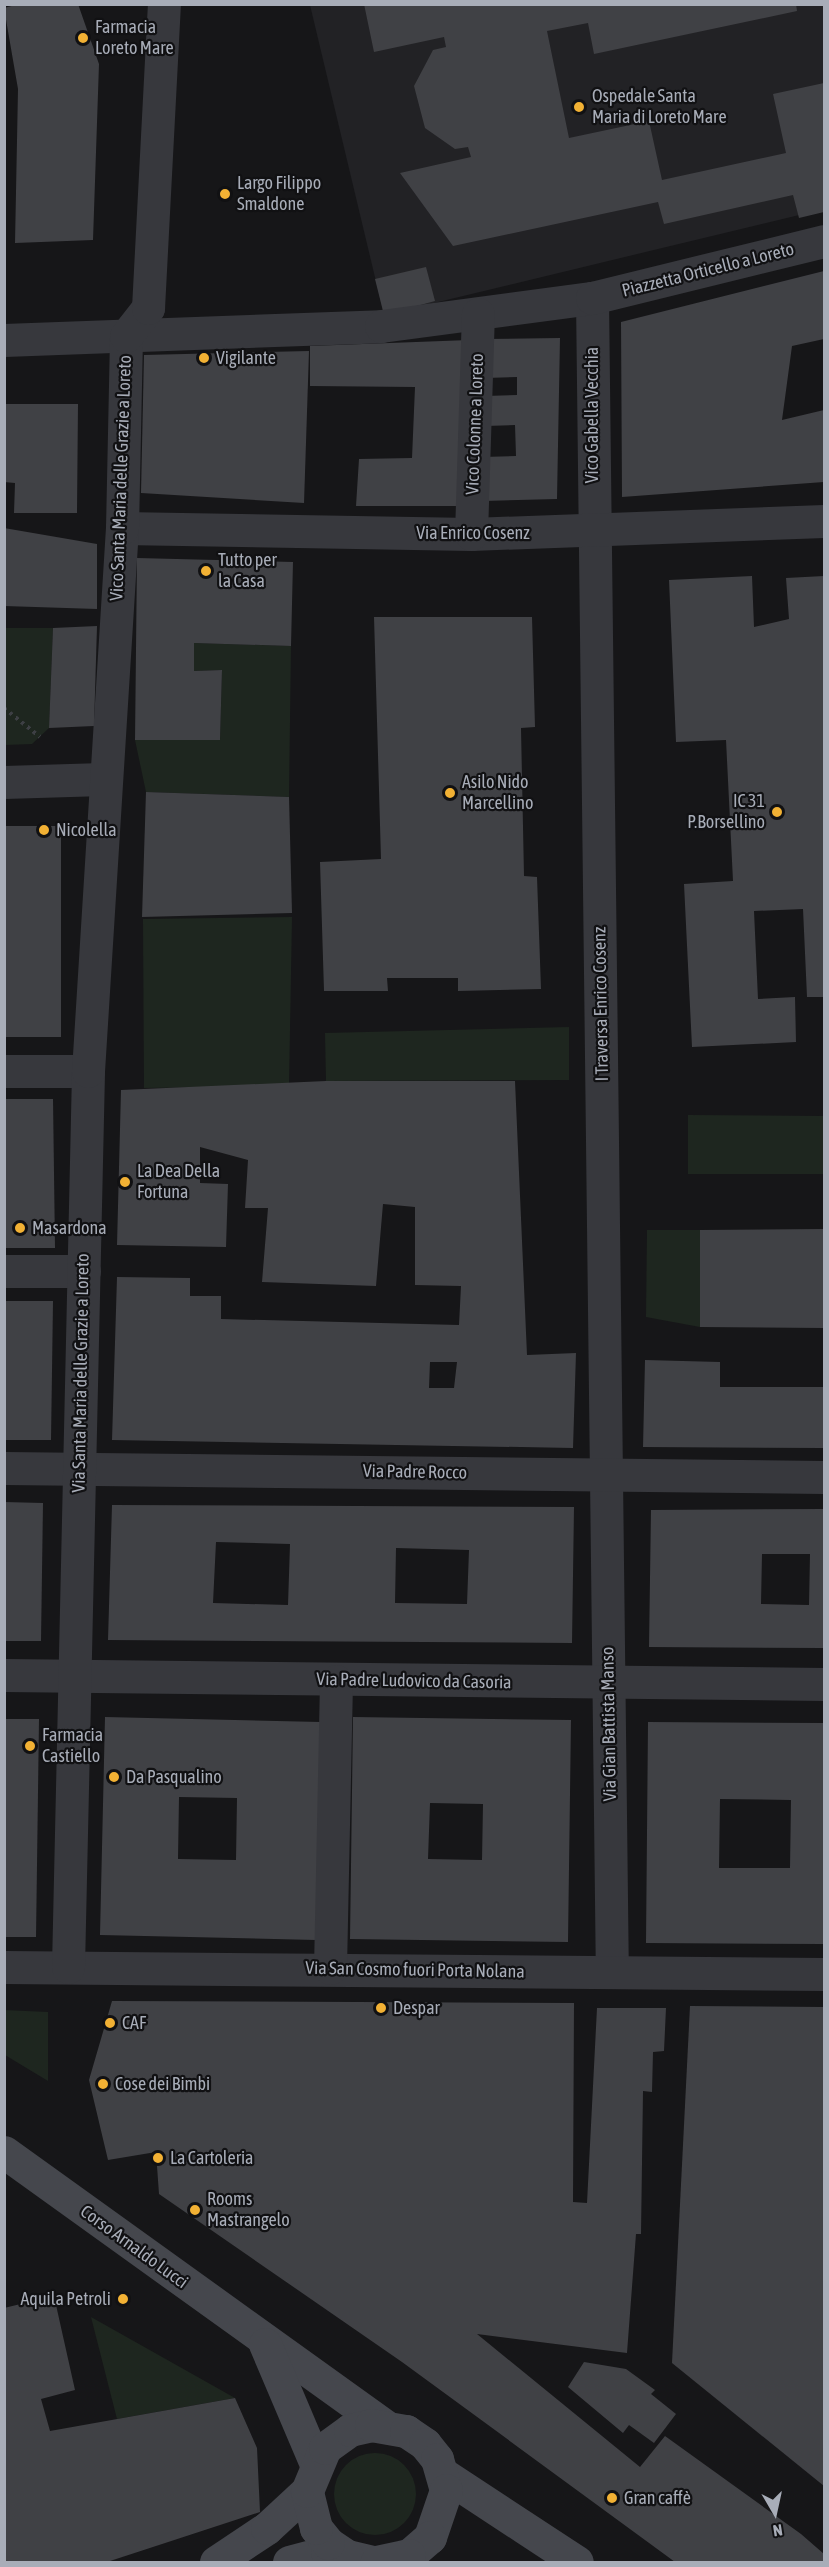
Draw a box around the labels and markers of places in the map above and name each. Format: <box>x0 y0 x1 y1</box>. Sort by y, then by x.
place label: Farmacia Loreto Mare <box>95 17 174 60</box>
marker: Farmacia Loreto Mare <box>76 31 90 45</box>
place label: Ospedale Santa Maria di Loreto Mare <box>592 86 727 128</box>
marker: Ospedale Santa Maria di Loreto Mare <box>570 98 588 116</box>
place label: Largo Filippo Smaldone <box>237 173 321 216</box>
marker: Largo Filippo Smaldone <box>218 187 232 201</box>
place label: Vigilante <box>216 347 276 369</box>
marker: Vigilante <box>197 351 211 365</box>
place label: Tutto per la Casa <box>218 550 277 592</box>
marker: Tutto per la Casa <box>199 564 213 578</box>
place label: Asilo Nido Marcellino <box>462 772 533 814</box>
marker: Asilo Nido Marcellino <box>443 786 457 800</box>
place label: IC 31 P.Borsellino <box>687 791 765 834</box>
marker: IC 31 P.Borsellino <box>770 805 784 819</box>
place label: Nicolella <box>56 819 117 841</box>
marker: Nicolella <box>37 823 51 837</box>
place label: La Dea Della Fortuna <box>137 1161 220 1204</box>
marker: La Dea Della Fortuna <box>118 1175 132 1189</box>
place label: Masardona <box>32 1217 107 1239</box>
marker: Masardona <box>13 1221 27 1235</box>
place label: Farmacia Castiello <box>42 1725 103 1768</box>
marker: Farmacia Castiello <box>23 1739 37 1753</box>
place label: Da Pasqualino <box>126 1766 222 1788</box>
marker: Da Pasqualino <box>107 1770 121 1784</box>
place label: Despar <box>393 1997 440 2019</box>
marker: Despar <box>374 2001 388 2015</box>
place label: CAF <box>122 2012 146 2034</box>
marker: CAF <box>103 2016 117 2030</box>
place label: Cose dei Bimbi <box>115 2073 210 2095</box>
marker: Cose dei Bimbi <box>96 2077 110 2091</box>
place label: La Cartoleria <box>170 2147 253 2169</box>
marker: La Cartoleria <box>151 2151 165 2165</box>
place label: Rooms Mastrangelo <box>207 2189 290 2232</box>
marker: Rooms Mastrangelo <box>188 2203 202 2217</box>
place label: Aquila Petroli <box>21 2288 111 2310</box>
marker: Aquila Petroli <box>116 2292 130 2306</box>
place label: Gran caffè <box>624 2487 691 2509</box>
marker: Gran caffè <box>605 2491 619 2505</box>

